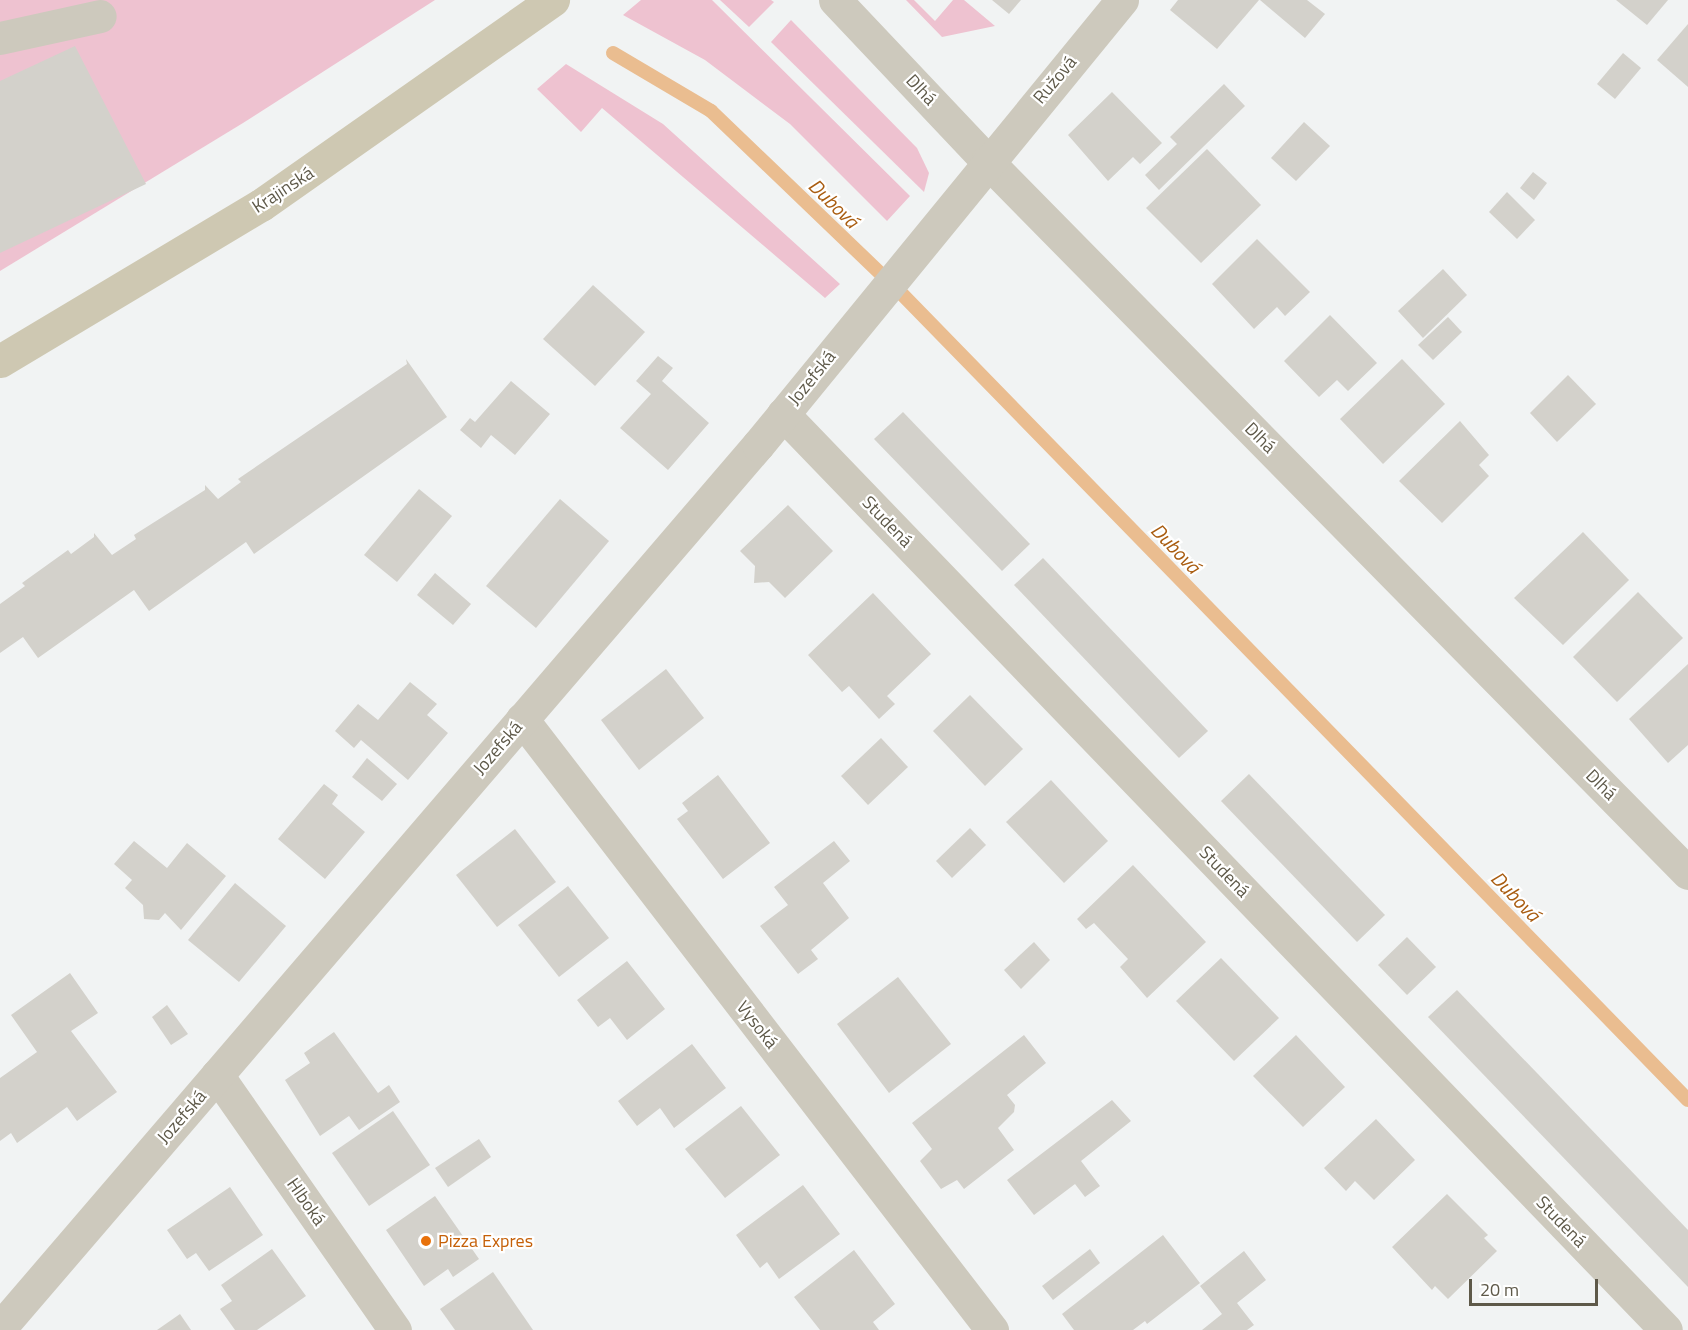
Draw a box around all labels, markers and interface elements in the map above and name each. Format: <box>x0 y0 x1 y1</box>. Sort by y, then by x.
street label: Ružová <box>1029 52 1081 108</box>
street label: Dlhá <box>901 70 941 110</box>
street label: Krajinská <box>248 162 318 218</box>
water label: Dubová <box>804 173 864 233</box>
street label: Jozefská <box>784 346 840 410</box>
street label: Dlhá <box>1240 418 1280 458</box>
street label: Studená <box>857 492 917 552</box>
water label: Dubová <box>1146 518 1206 578</box>
street label: Jozefská <box>469 717 527 779</box>
street label: Dlhá <box>1581 765 1621 805</box>
street label: Studená <box>1194 842 1254 902</box>
water label: Dubová <box>1486 866 1546 926</box>
street label: Vysoká <box>732 997 782 1053</box>
street label: Jozefská <box>153 1086 211 1148</box>
street label: Hlboká <box>282 1174 330 1230</box>
street label: Studená <box>1531 1192 1591 1252</box>
place label: Pizza Expres <box>438 1230 533 1252</box>
marker: Pizza Expres <box>419 1234 433 1248</box>
scale bar <box>1472 1267 1601 1305</box>
text: 20 m <box>1480 1276 1519 1303</box>

